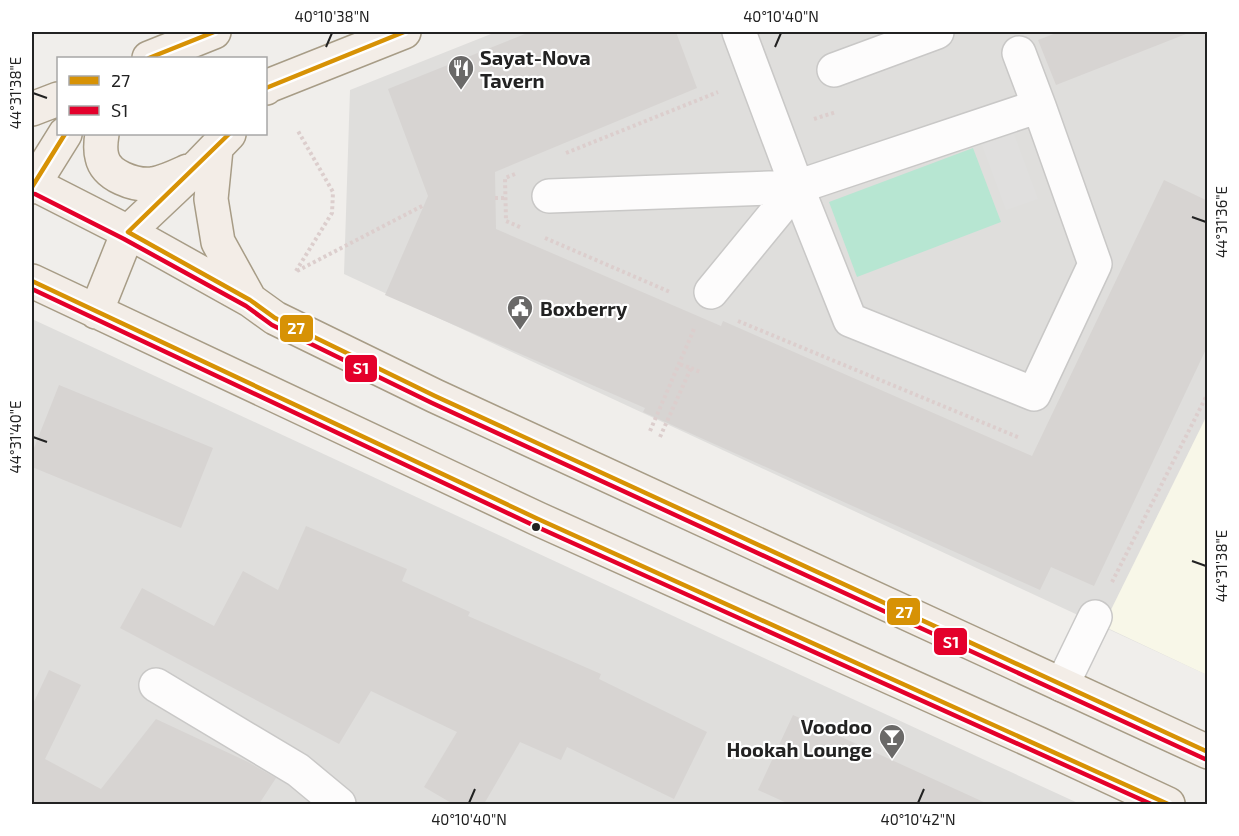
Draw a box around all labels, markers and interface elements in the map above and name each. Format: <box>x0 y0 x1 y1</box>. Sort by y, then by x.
text: 40°10'38"N <box>294 7 370 25</box>
text: 40°10'40"N <box>743 7 819 25</box>
place label: Sayat-Nova Tavern <box>480 45 591 92</box>
restaurant icon: Sayat-Nova Tavern <box>446 53 476 91</box>
text: 44°31'38"E <box>6 57 24 129</box>
legend <box>57 57 267 135</box>
text: 27 <box>111 69 130 91</box>
text: Տ1 <box>111 99 128 121</box>
text: 44°31'36"E <box>1212 186 1230 258</box>
public building icon: Boxberry <box>505 293 535 331</box>
place label: Boxberry <box>540 296 628 321</box>
line badge: 27 <box>279 314 314 343</box>
text: 27 <box>287 318 305 337</box>
line badge: Տ1 <box>344 354 378 383</box>
text: Տ1 <box>353 358 369 377</box>
text: 44°31'40"E <box>6 400 24 474</box>
unlabelled marker <box>530 521 542 533</box>
text: 44°31'38"E <box>1212 530 1230 602</box>
line badge: 27 <box>886 597 921 626</box>
text: 27 <box>895 602 913 621</box>
line badge: Տ1 <box>933 627 968 656</box>
text: Տ1 <box>943 632 959 651</box>
place label: Voodoo Hookah Lounge <box>726 714 872 761</box>
bar icon: Voodoo Hookah Lounge <box>877 722 907 760</box>
text: 40°10'40"N <box>431 810 507 828</box>
text: 40°10'42"N <box>880 810 956 828</box>

